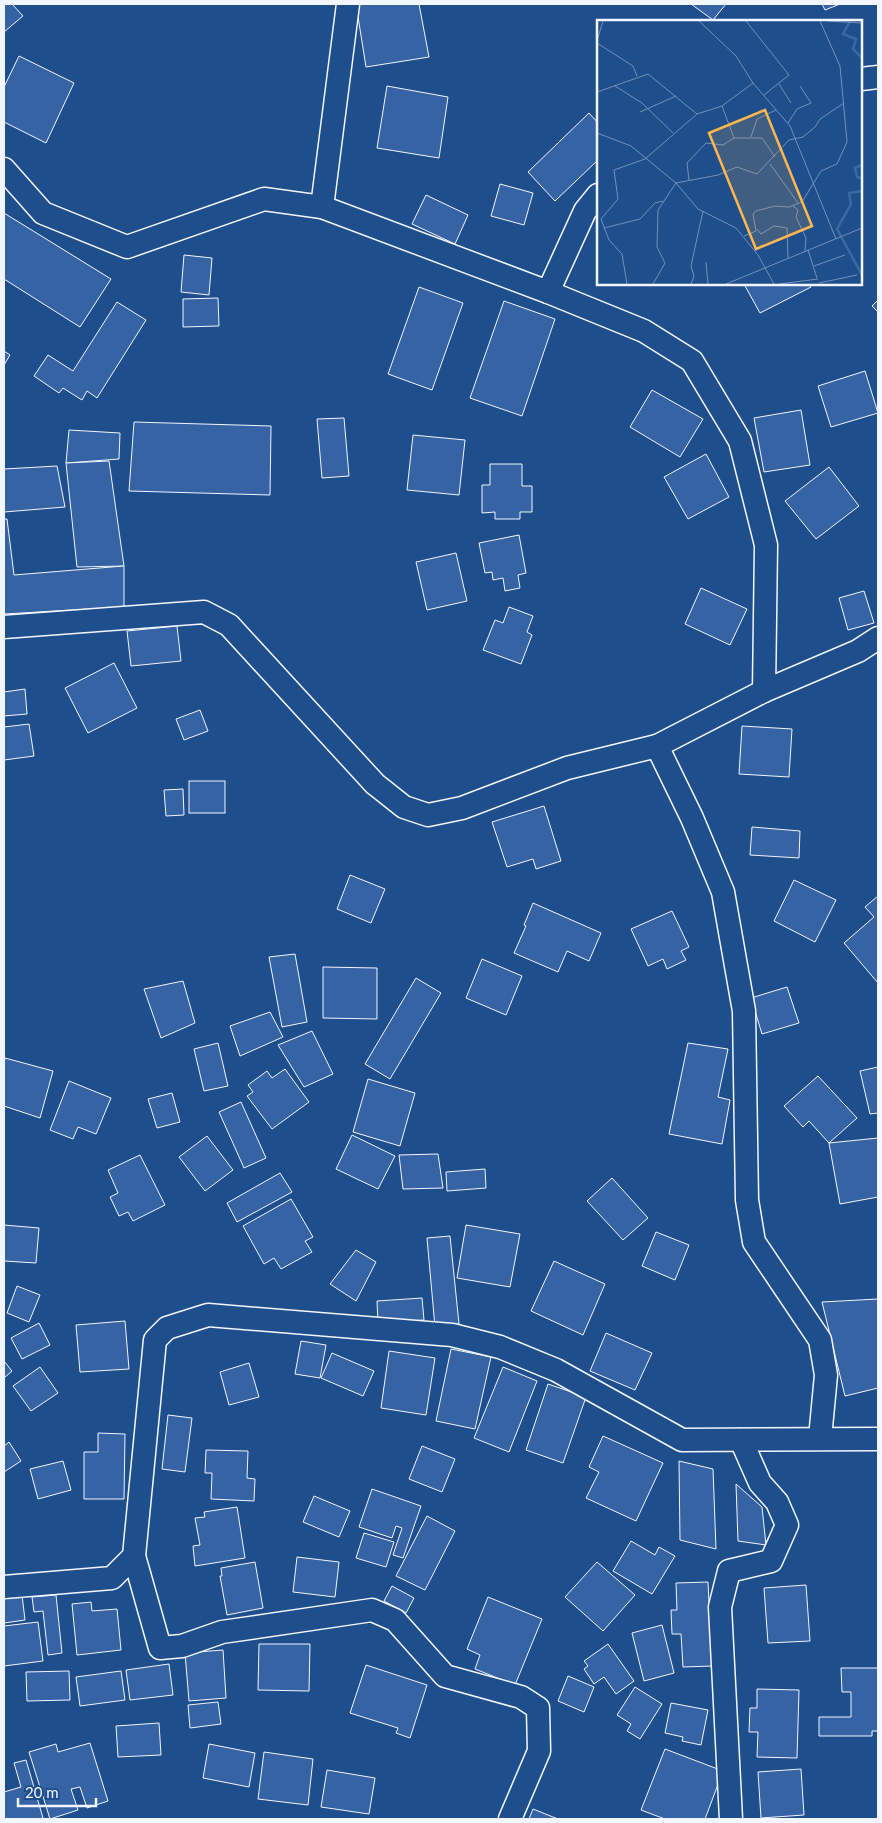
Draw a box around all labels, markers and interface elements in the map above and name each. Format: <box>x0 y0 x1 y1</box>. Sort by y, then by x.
inset map <box>597 20 862 285</box>
scale bar <box>18 1776 95 1808</box>
text: 20 m <box>25 1783 59 1801</box>

